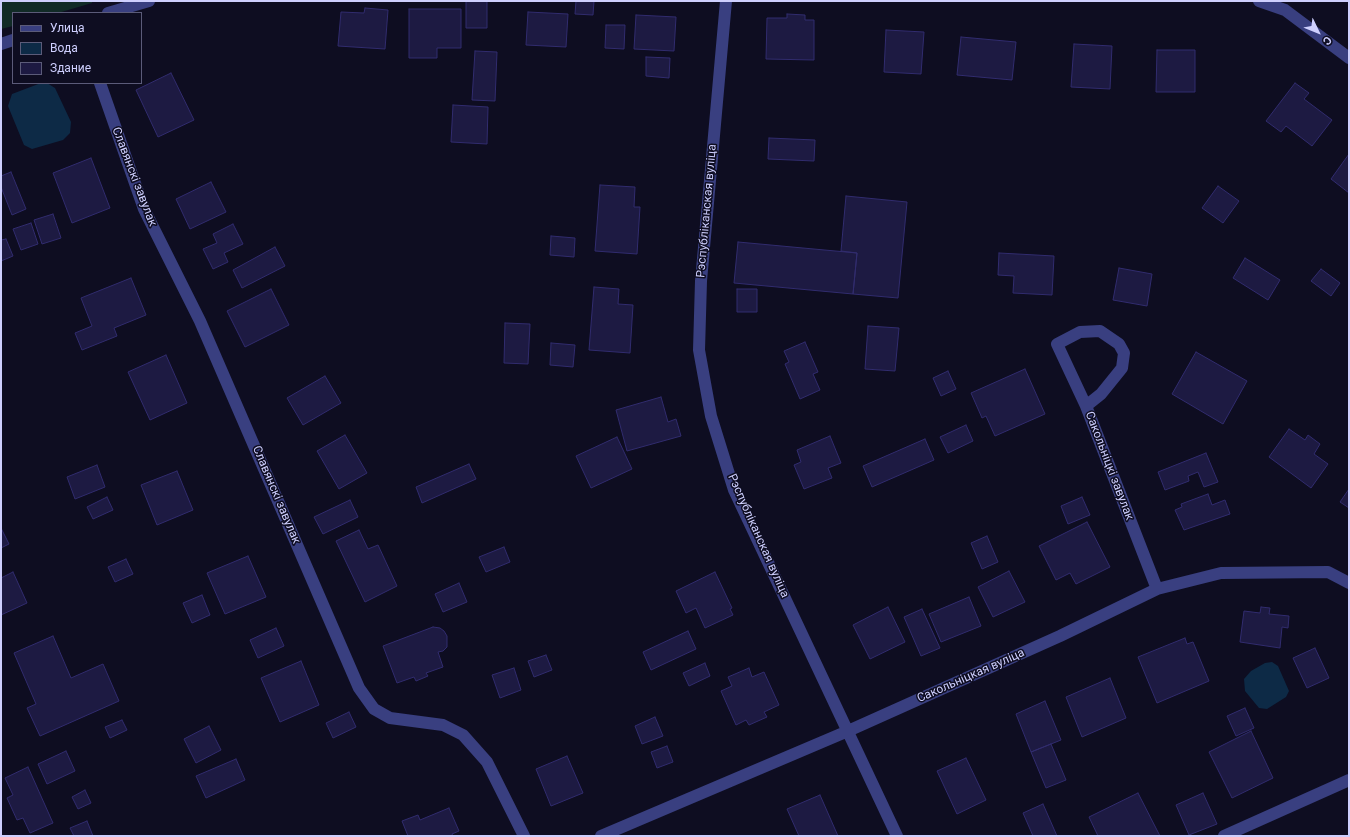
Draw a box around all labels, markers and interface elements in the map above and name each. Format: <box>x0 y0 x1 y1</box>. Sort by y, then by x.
legend <box>12 12 142 84</box>
north arrow <box>1298 12 1338 52</box>
text: Улица <box>50 21 85 35</box>
text: С <box>1320 33 1334 48</box>
text: Вода <box>50 41 78 55</box>
text: Здание <box>50 61 91 75</box>
street label: Славянскі завулак <box>108 125 160 229</box>
street label: Рэспубліканская вуліца <box>694 144 720 278</box>
street label: Сакольніцкі завулак <box>1082 410 1136 522</box>
street label: Славянскі завулак <box>249 444 303 546</box>
street label: Рэспубліканская вуліца <box>724 472 792 600</box>
street label: Сакольніцкая вуліца <box>915 646 1027 706</box>

